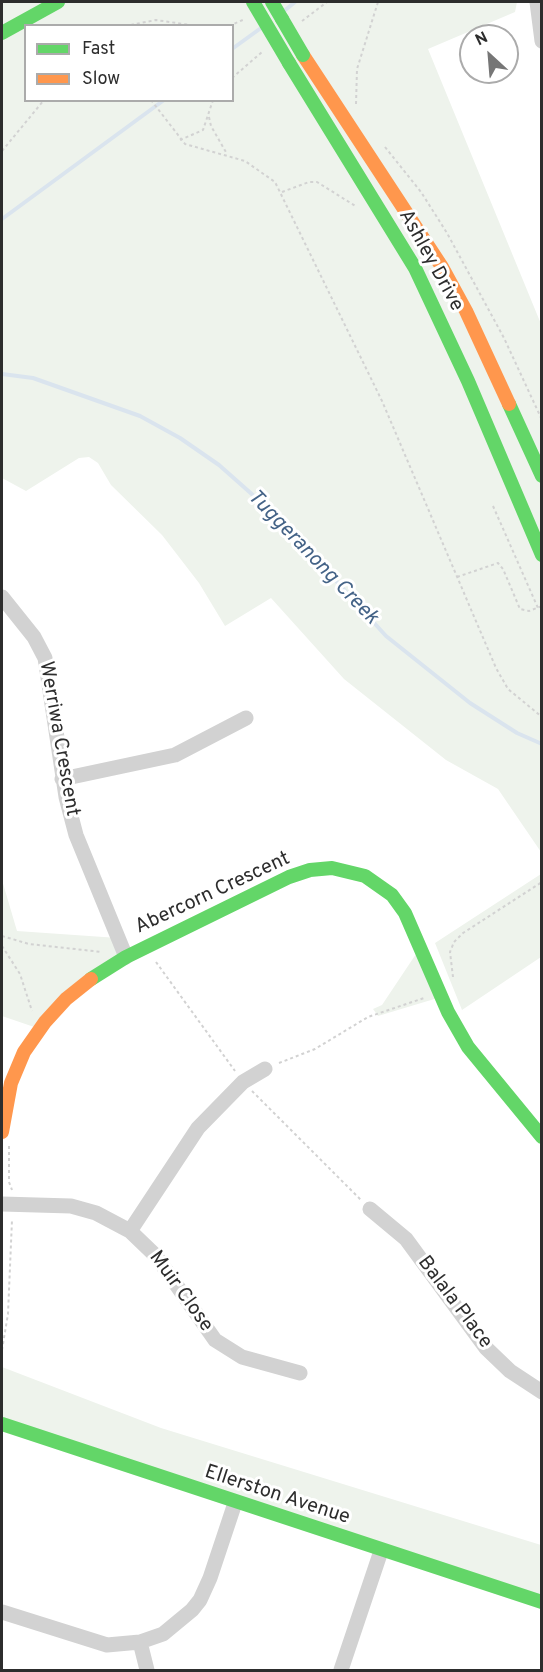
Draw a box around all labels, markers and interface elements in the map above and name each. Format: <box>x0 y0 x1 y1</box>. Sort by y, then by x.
legend <box>24 24 234 102</box>
north arrow <box>459 24 519 84</box>
text: N <box>472 28 492 51</box>
text: Fast <box>82 38 115 61</box>
text: Slow <box>82 68 120 91</box>
street label: Ashley Drive <box>392 206 468 316</box>
water label: Tuggeranong Creek <box>241 485 383 631</box>
street label: Werriwa Crescent <box>33 660 83 818</box>
street label: Abercorn Crescent <box>132 848 294 940</box>
street label: Muir Close <box>143 1247 217 1337</box>
street label: Balala Place <box>411 1252 497 1354</box>
street label: Ellerston Avenue <box>201 1461 353 1531</box>

